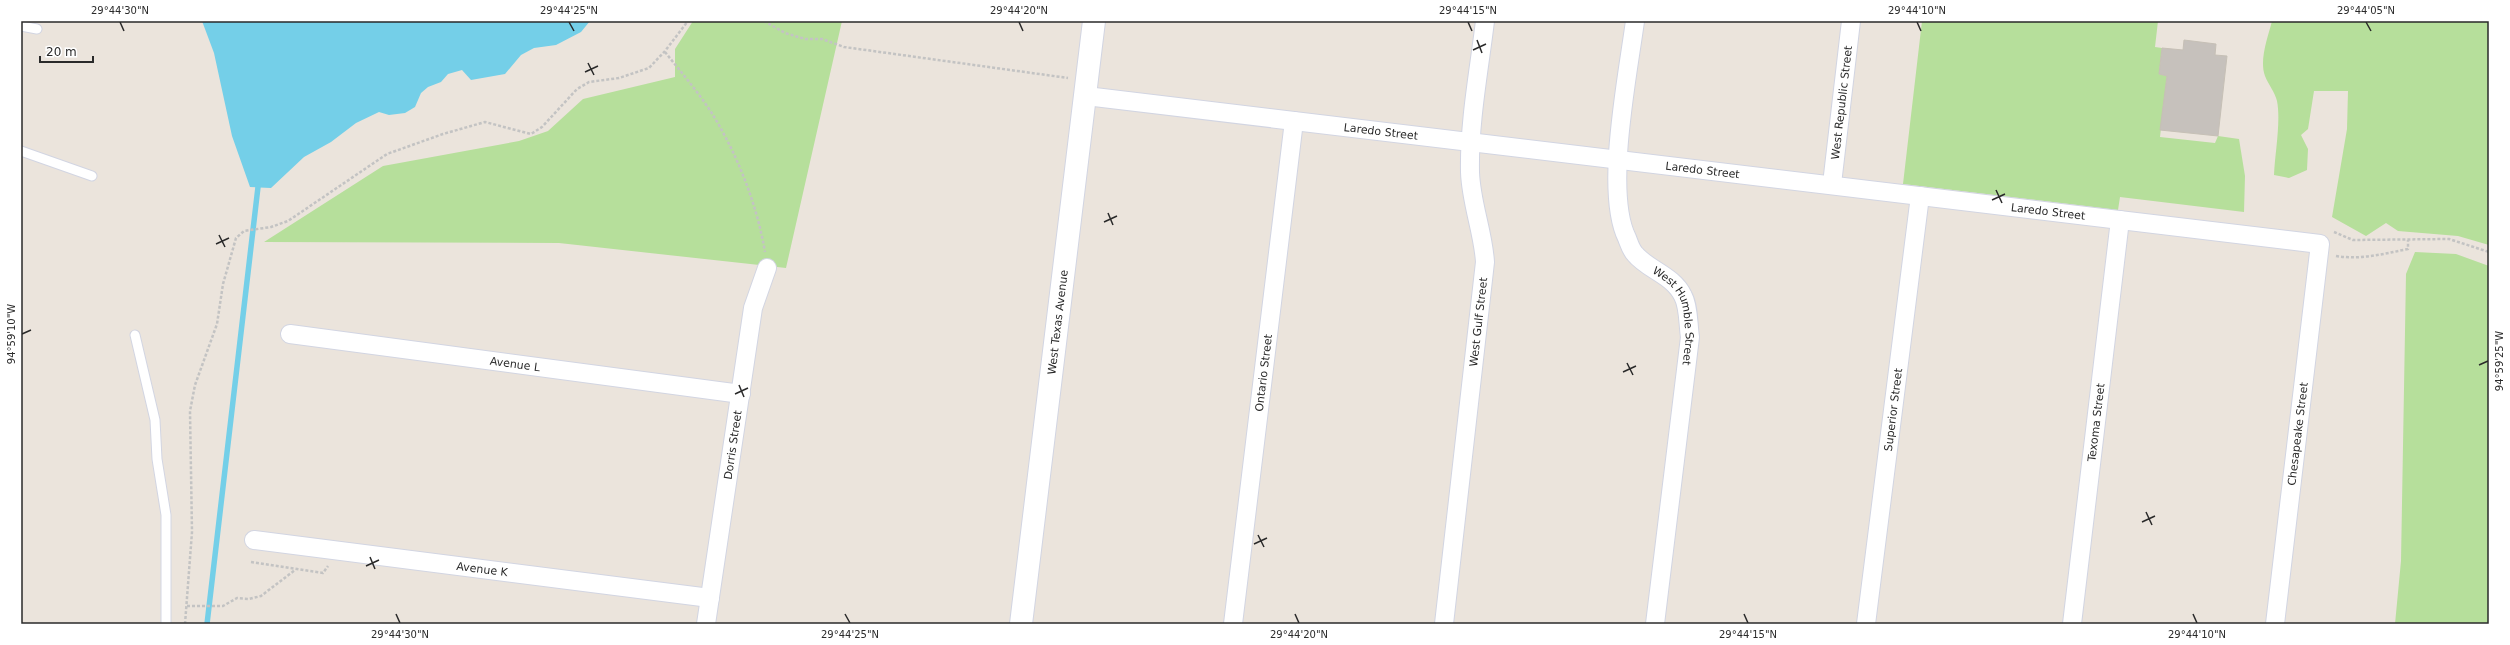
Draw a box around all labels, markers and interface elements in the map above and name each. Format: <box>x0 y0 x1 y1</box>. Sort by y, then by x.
text: 29°44'30"N <box>91 5 149 16</box>
text: 29°44'25"N <box>540 5 598 16</box>
text: 29°44'20"N <box>990 5 1048 16</box>
text: 29°44'15"N <box>1439 5 1497 16</box>
text: 29°44'10"N <box>1888 5 1946 16</box>
text: 29°44'05"N <box>2337 5 2395 16</box>
scale bar <box>40 38 93 64</box>
street label: West Republic Street <box>1828 44 1855 160</box>
text: 20 m <box>46 45 77 59</box>
street label: Laredo Street <box>1343 120 1419 142</box>
street label: Laredo Street <box>1665 159 1741 181</box>
street label: Laredo Street <box>2010 200 2087 222</box>
street label: West Humble Street <box>1650 264 1697 367</box>
street label: West Texas Avenue <box>1045 269 1070 375</box>
street label: West Gulf Street <box>1467 276 1490 367</box>
text: 94°59'10"W <box>6 304 17 364</box>
text: 94°59'25"W <box>2494 331 2505 391</box>
street label: Ontario Street <box>1252 333 1275 412</box>
street label: Avenue L <box>489 354 542 374</box>
street label: Superior Street <box>1881 367 1905 452</box>
street label: Chesapeake Street <box>2285 381 2311 486</box>
street label: Texoma Street <box>2085 382 2107 463</box>
street label: Dorris Street <box>721 409 744 480</box>
street label: Avenue K <box>456 559 509 579</box>
text: 29°44'30"N <box>371 629 429 640</box>
text: 29°44'25"N <box>821 629 879 640</box>
text: 29°44'20"N <box>1270 629 1328 640</box>
text: 29°44'15"N <box>1719 629 1777 640</box>
text: 29°44'10"N <box>2168 629 2226 640</box>

